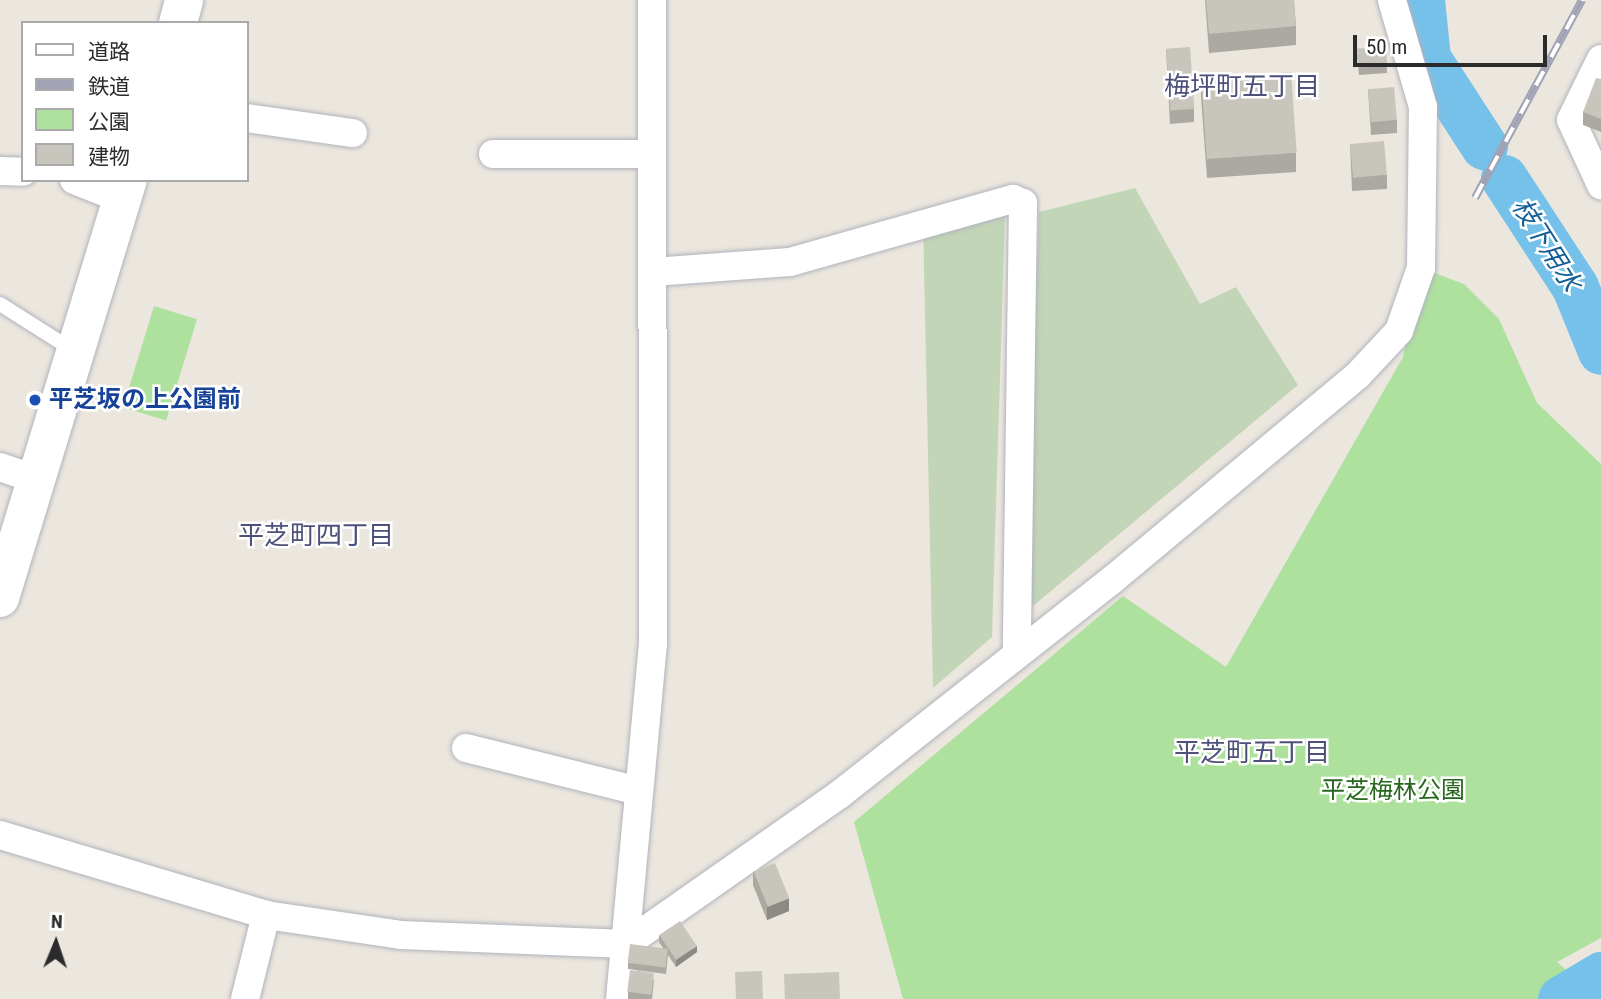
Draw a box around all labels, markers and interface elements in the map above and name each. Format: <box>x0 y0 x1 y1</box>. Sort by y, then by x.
legend <box>21 21 248 182</box>
scale bar <box>1356 21 1550 65</box>
text: 50 m <box>1366 35 1407 59</box>
text: 道路 <box>88 40 130 64</box>
district label: 梅坪町五丁目 <box>1164 71 1320 103</box>
text: 鉄道 <box>88 75 130 99</box>
text: 公園 <box>88 110 130 134</box>
text: 建物 <box>88 145 130 169</box>
water label: 枝下用水 <box>1505 193 1587 297</box>
place label: 平芝坂の上公園前 <box>49 386 241 414</box>
marker: 平芝坂の上公園前 <box>27 392 43 408</box>
district label: 平芝町四丁目 <box>238 520 394 552</box>
district label: 平芝町五丁目 <box>1174 737 1330 769</box>
park label: 平芝梅林公園 <box>1321 777 1465 805</box>
north arrow <box>21 908 91 978</box>
text: N <box>51 910 63 933</box>

